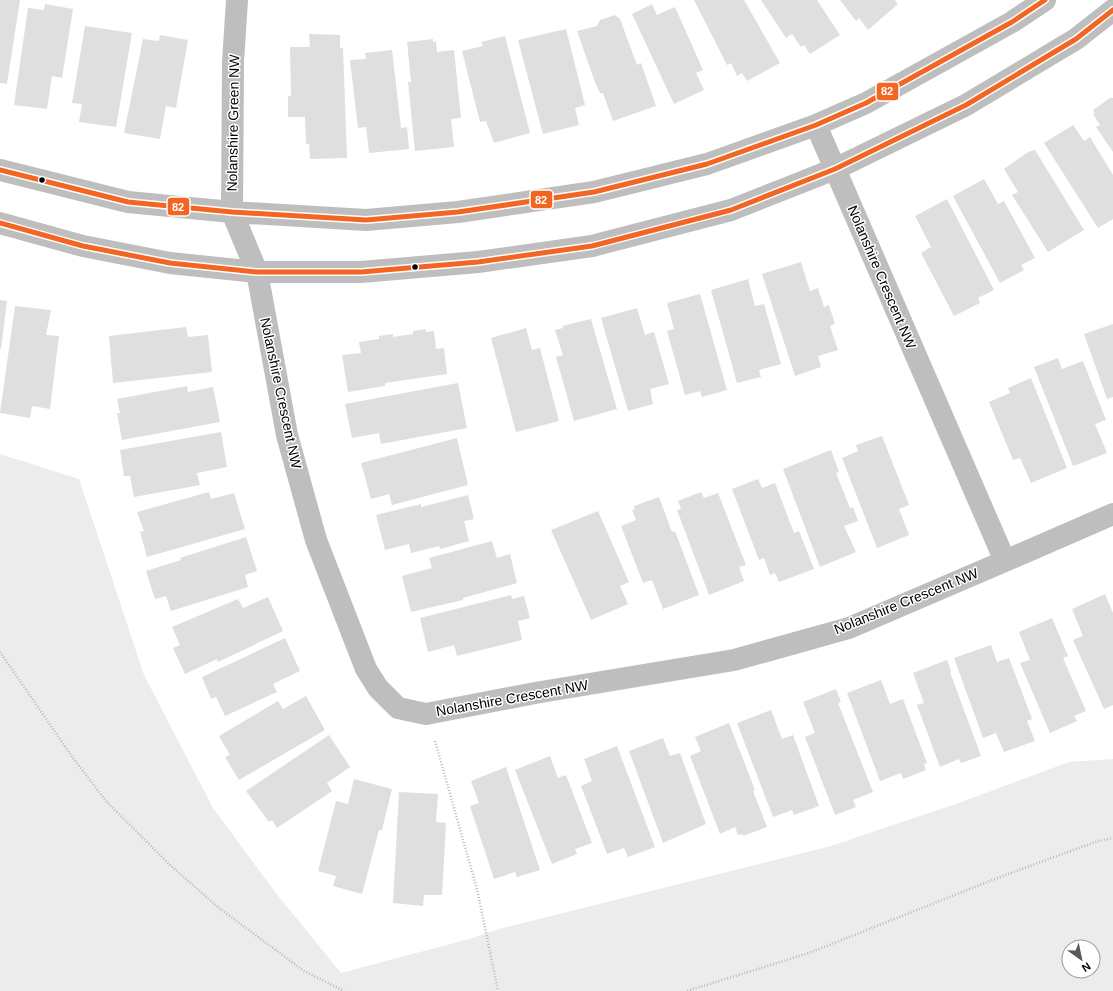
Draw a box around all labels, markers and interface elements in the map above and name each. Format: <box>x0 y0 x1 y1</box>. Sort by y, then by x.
street label: Nolanshire Green NW <box>224 54 242 192</box>
line badge: 82 <box>876 82 899 101</box>
text: 82 <box>881 85 893 97</box>
unlabelled marker <box>37 175 47 185</box>
line badge: 82 <box>530 190 553 209</box>
text: 82 <box>535 194 547 206</box>
line badge: 82 <box>167 197 190 216</box>
text: 82 <box>172 201 184 213</box>
street label: Nolanshire Crescent NW <box>845 203 920 352</box>
unlabelled marker <box>410 262 420 272</box>
street label: Nolanshire Crescent NW <box>257 316 305 471</box>
street label: Nolanshire Crescent NW <box>832 564 981 637</box>
street label: Nolanshire Crescent NW <box>435 677 590 719</box>
north arrow <box>1061 939 1101 979</box>
text: N <box>1080 960 1093 975</box>

